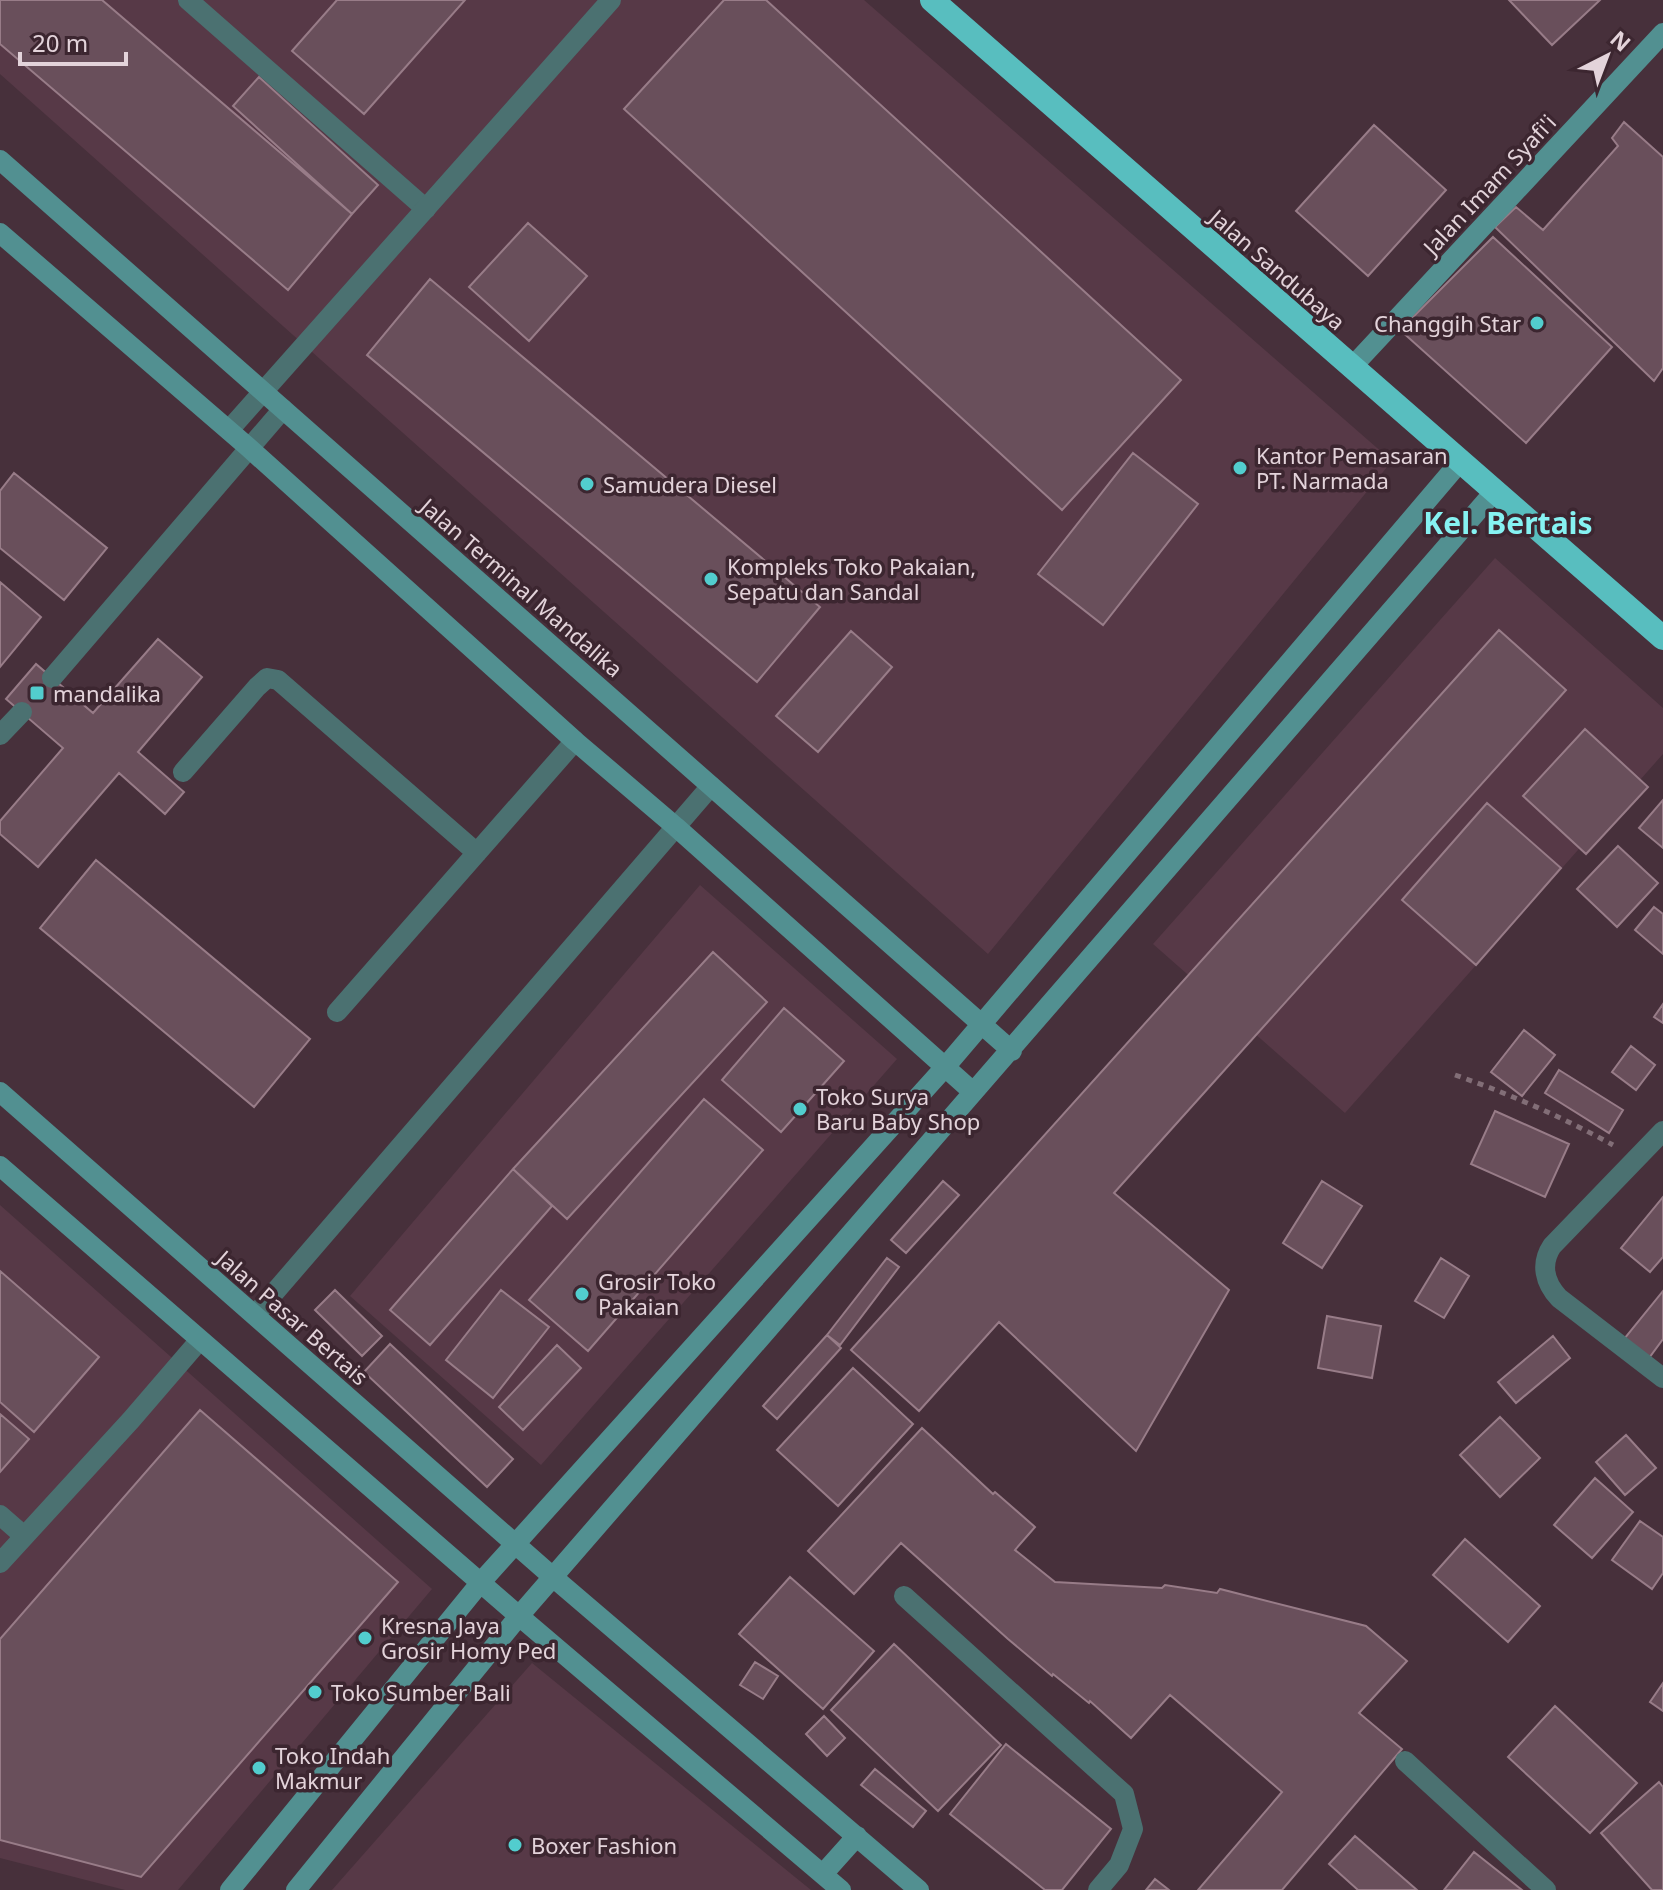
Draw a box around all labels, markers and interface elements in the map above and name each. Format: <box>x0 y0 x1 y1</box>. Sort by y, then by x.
scale bar <box>20 16 126 66</box>
north arrow <box>1567 16 1647 96</box>
text: N <box>1604 23 1638 58</box>
text: 20 m <box>32 26 88 59</box>
street label: Jalan Imam Syafi'i <box>1415 107 1562 262</box>
street label: Jalan Sandubaya <box>1202 201 1352 336</box>
place label: Changgih Star <box>1374 308 1521 338</box>
marker: Changgih Star <box>1528 314 1546 332</box>
place label: Kantor Pemasaran PT. Narmada <box>1256 440 1448 495</box>
marker: Kantor Pemasaran PT. Narmada <box>1231 459 1249 477</box>
place label: Samudera Diesel <box>603 469 777 499</box>
marker: Samudera Diesel <box>578 475 596 493</box>
street label: Jalan Terminal Mandalika <box>413 490 629 683</box>
district label: Kel. Bertais <box>1423 502 1593 543</box>
place label: Kompleks Toko Pakaian, Sepatu dan Sandal <box>727 551 976 606</box>
marker: Kompleks Toko Pakaian, Sepatu dan Sandal <box>702 570 720 588</box>
place label: mandalika <box>53 678 161 708</box>
marker: mandalika <box>28 684 46 702</box>
place label: Toko Surya Baru Baby Shop <box>816 1081 980 1136</box>
marker: Toko Surya Baru Baby Shop <box>791 1100 809 1118</box>
street label: Jalan Pasar Bertais <box>209 1242 375 1391</box>
place label: Grosir Toko Pakaian <box>598 1266 716 1321</box>
marker: Grosir Toko Pakaian <box>573 1285 591 1303</box>
place label: Kresna Jaya Grosir Homy Ped <box>381 1610 556 1665</box>
marker: Kresna Jaya Grosir Homy Ped <box>356 1629 374 1647</box>
place label: Toko Sumber Bali <box>331 1677 511 1707</box>
marker: Toko Sumber Bali <box>306 1683 324 1701</box>
place label: Toko Indah Makmur <box>275 1740 390 1795</box>
marker: Toko Indah Makmur <box>250 1759 268 1777</box>
place label: Boxer Fashion <box>531 1830 677 1860</box>
marker: Boxer Fashion <box>506 1836 524 1854</box>

